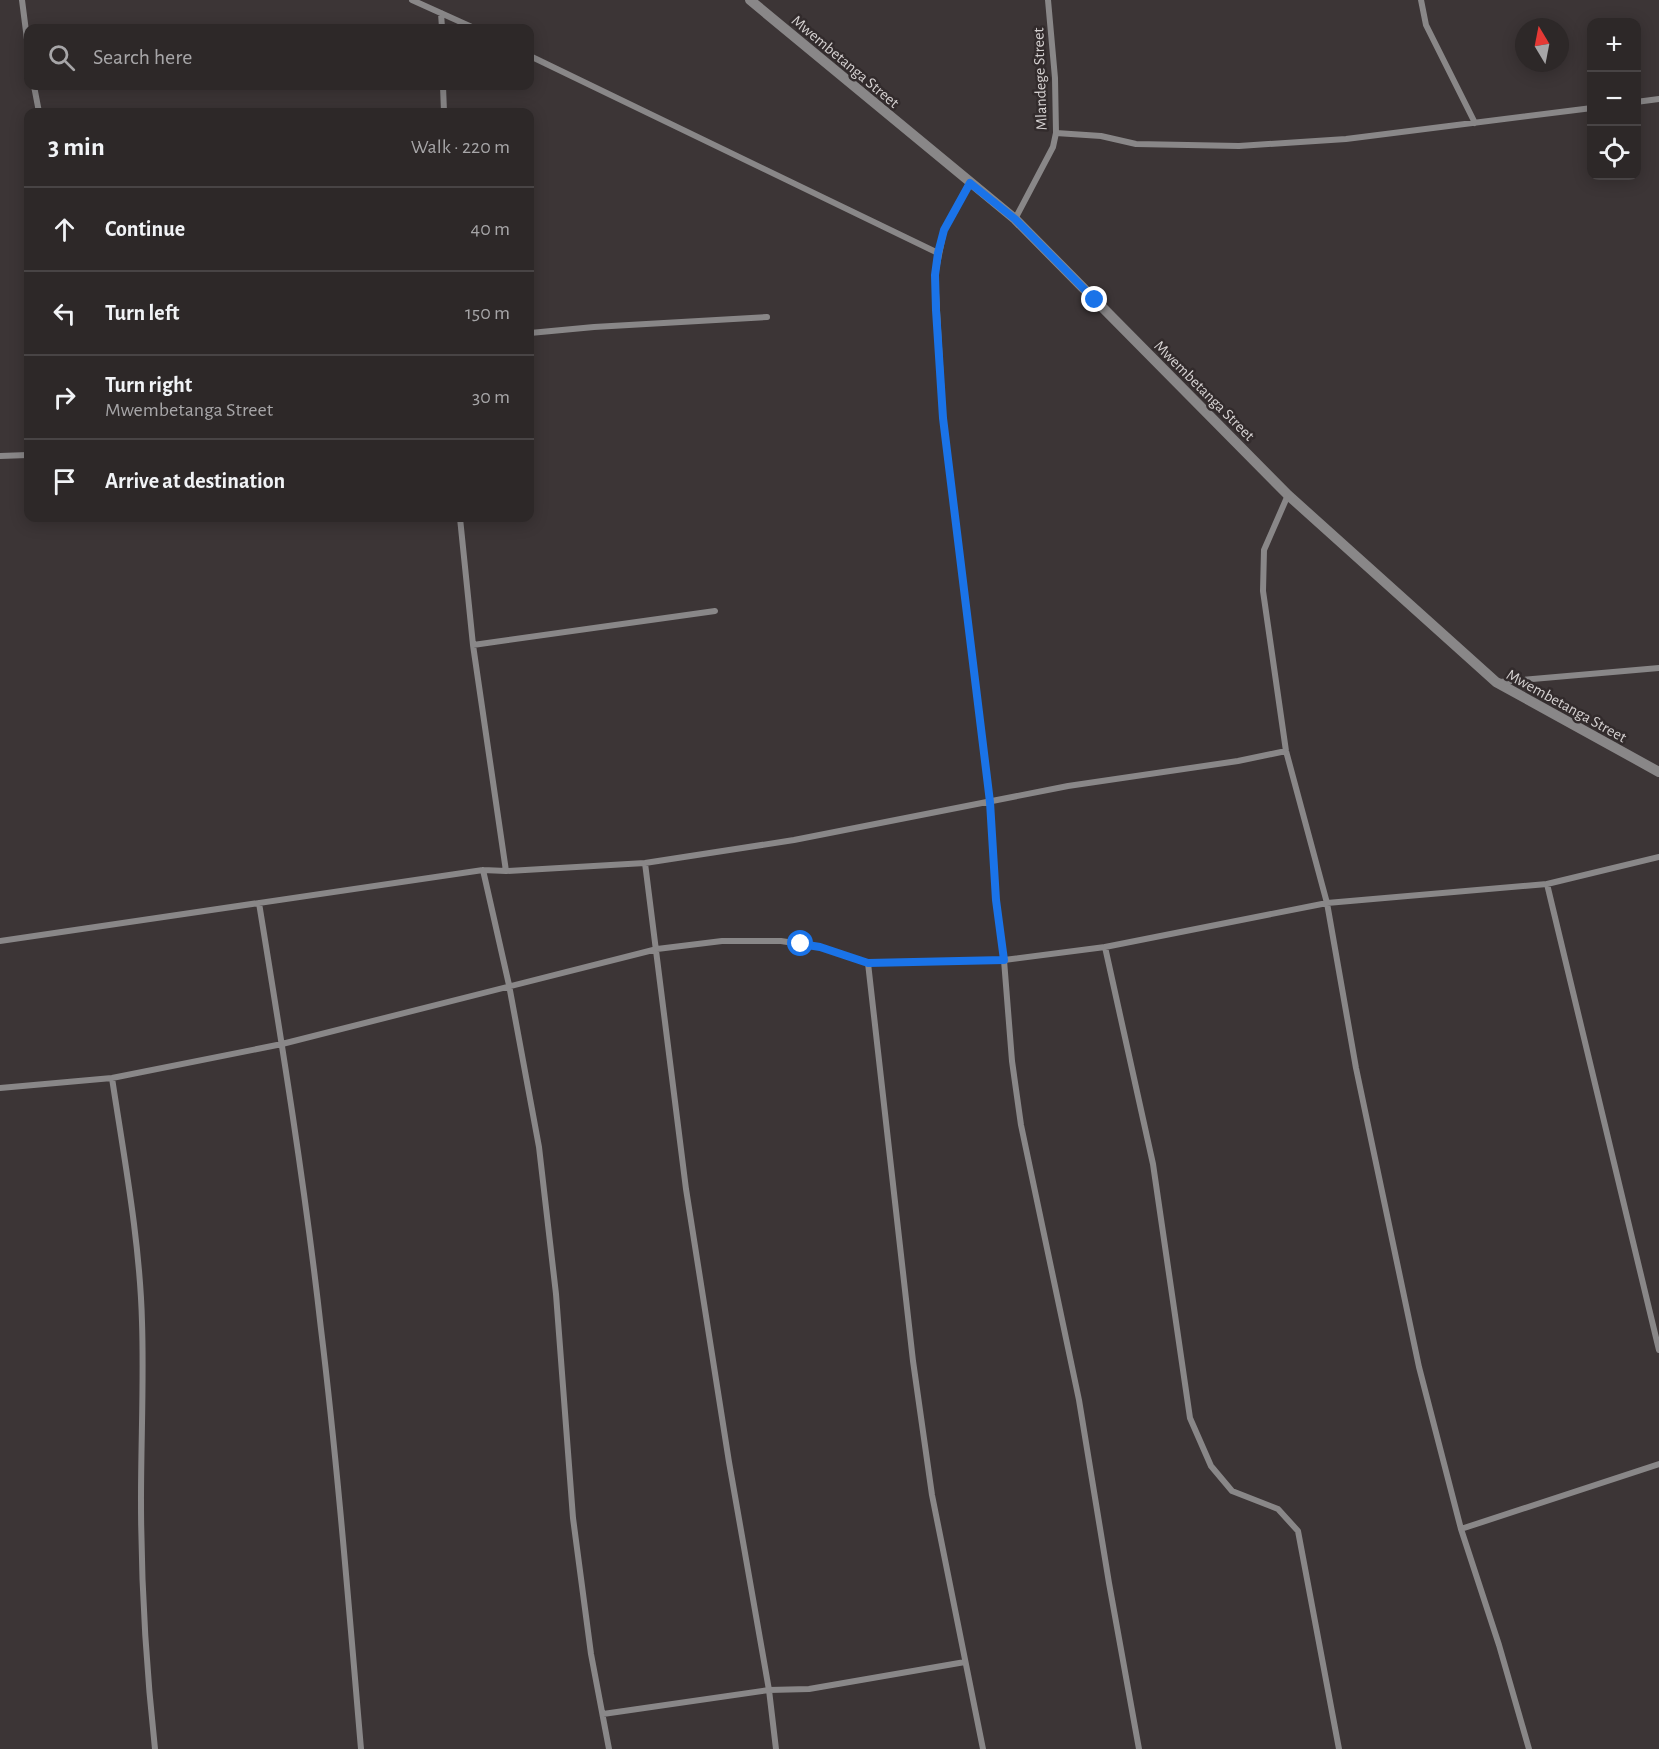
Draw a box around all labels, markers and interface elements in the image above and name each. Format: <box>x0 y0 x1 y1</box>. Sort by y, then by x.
street label: Mwembetanga Street <box>789 12 902 111</box>
north arrow <box>1515 18 1569 72</box>
map controls <box>1587 18 1641 180</box>
button: + <box>1587 18 1641 72</box>
search box <box>24 24 534 90</box>
street label: Mlandege Street <box>1030 27 1050 131</box>
icon: search <box>45 41 78 74</box>
text: Search here <box>93 46 192 68</box>
button: − <box>1587 72 1641 126</box>
button: locate <box>1587 126 1641 180</box>
text: 3 min <box>48 134 105 160</box>
text: Walk · 220 m <box>411 137 510 157</box>
icon: ahead <box>48 213 81 246</box>
text: Continue <box>105 218 185 240</box>
text: 40 m <box>471 219 510 239</box>
route end <box>1081 286 1107 312</box>
icon: left <box>48 297 81 330</box>
text: Turn left <box>105 302 179 324</box>
text: 150 m <box>465 303 510 323</box>
street label: Mwembetanga Street <box>1151 337 1258 444</box>
text: Turn right <box>105 374 192 396</box>
icon: right <box>48 381 81 414</box>
text: 30 m <box>472 387 510 407</box>
text: Mwembetanga Street <box>105 400 273 420</box>
icon: arrive <box>48 465 81 498</box>
text: Arrive at destination <box>105 470 285 492</box>
street label: Mwembetanga Street <box>1504 666 1629 745</box>
route start <box>787 930 813 956</box>

